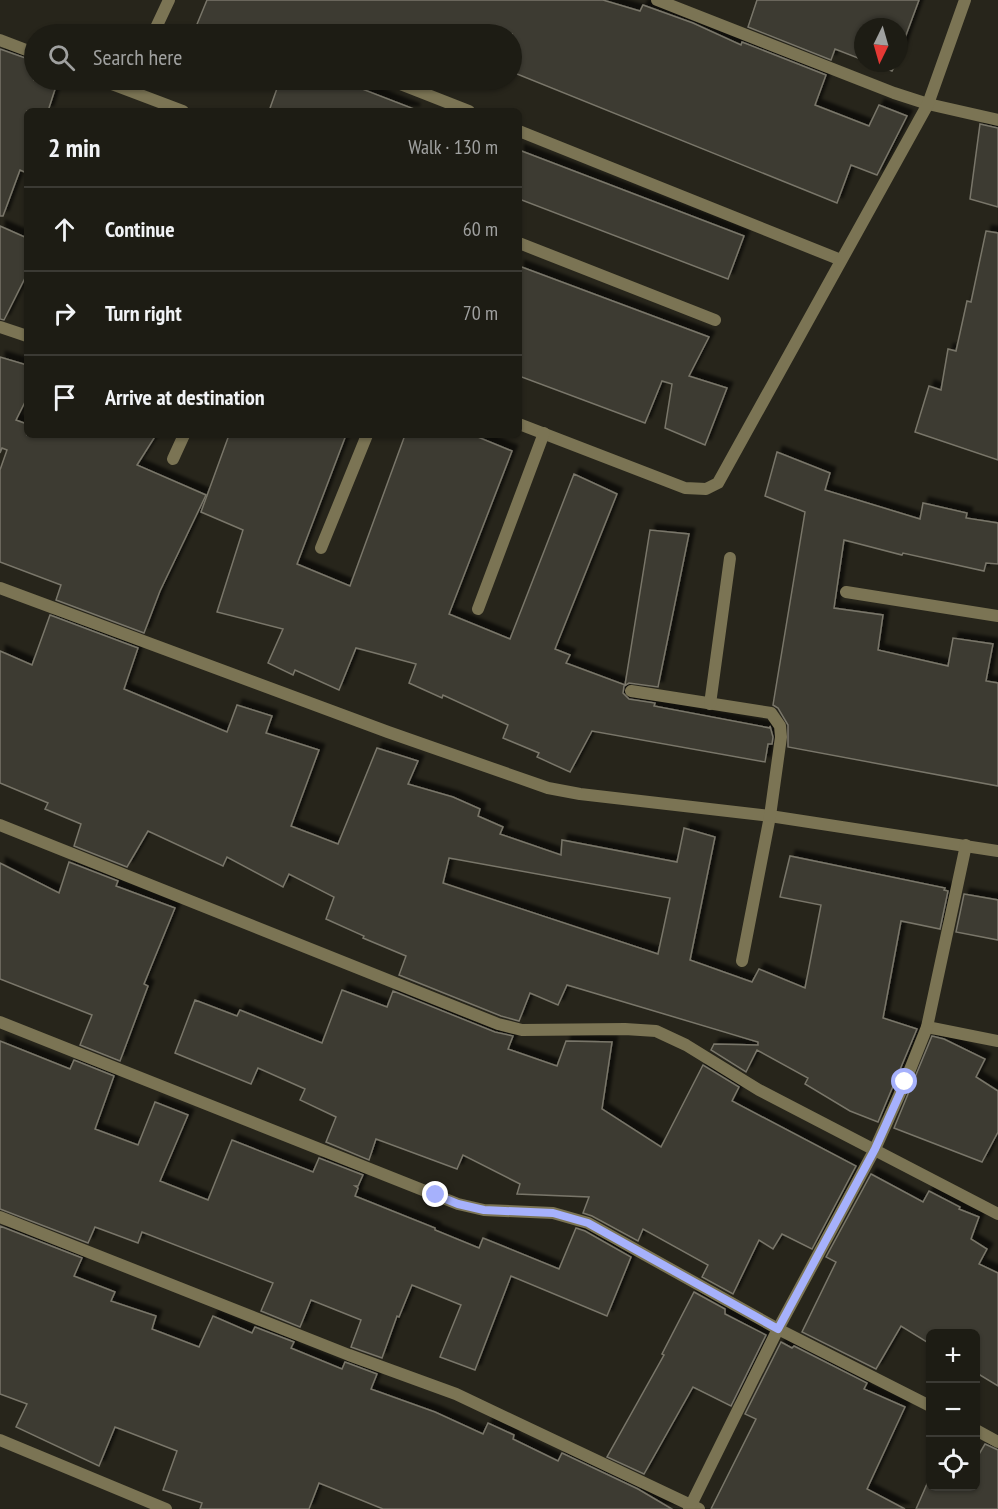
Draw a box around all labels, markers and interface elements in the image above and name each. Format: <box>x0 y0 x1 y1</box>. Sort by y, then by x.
north arrow <box>854 18 908 72</box>
search box <box>24 24 522 90</box>
icon: search <box>45 41 78 74</box>
text: Search here <box>93 43 182 71</box>
text: 2 min <box>48 131 101 164</box>
text: Walk · 130 m <box>408 134 498 160</box>
icon: ahead <box>48 213 81 246</box>
text: Continue <box>105 215 175 243</box>
text: 60 m <box>463 216 498 242</box>
icon: right <box>48 297 81 330</box>
text: Turn right <box>105 299 182 327</box>
text: 70 m <box>463 300 498 326</box>
icon: arrive <box>48 381 81 414</box>
text: Arrive at destination <box>105 383 265 411</box>
route start <box>891 1068 917 1094</box>
route end <box>422 1181 448 1207</box>
map controls <box>926 1329 980 1491</box>
button: + <box>926 1329 980 1383</box>
button: − <box>926 1383 980 1437</box>
button: locate <box>926 1437 980 1491</box>

